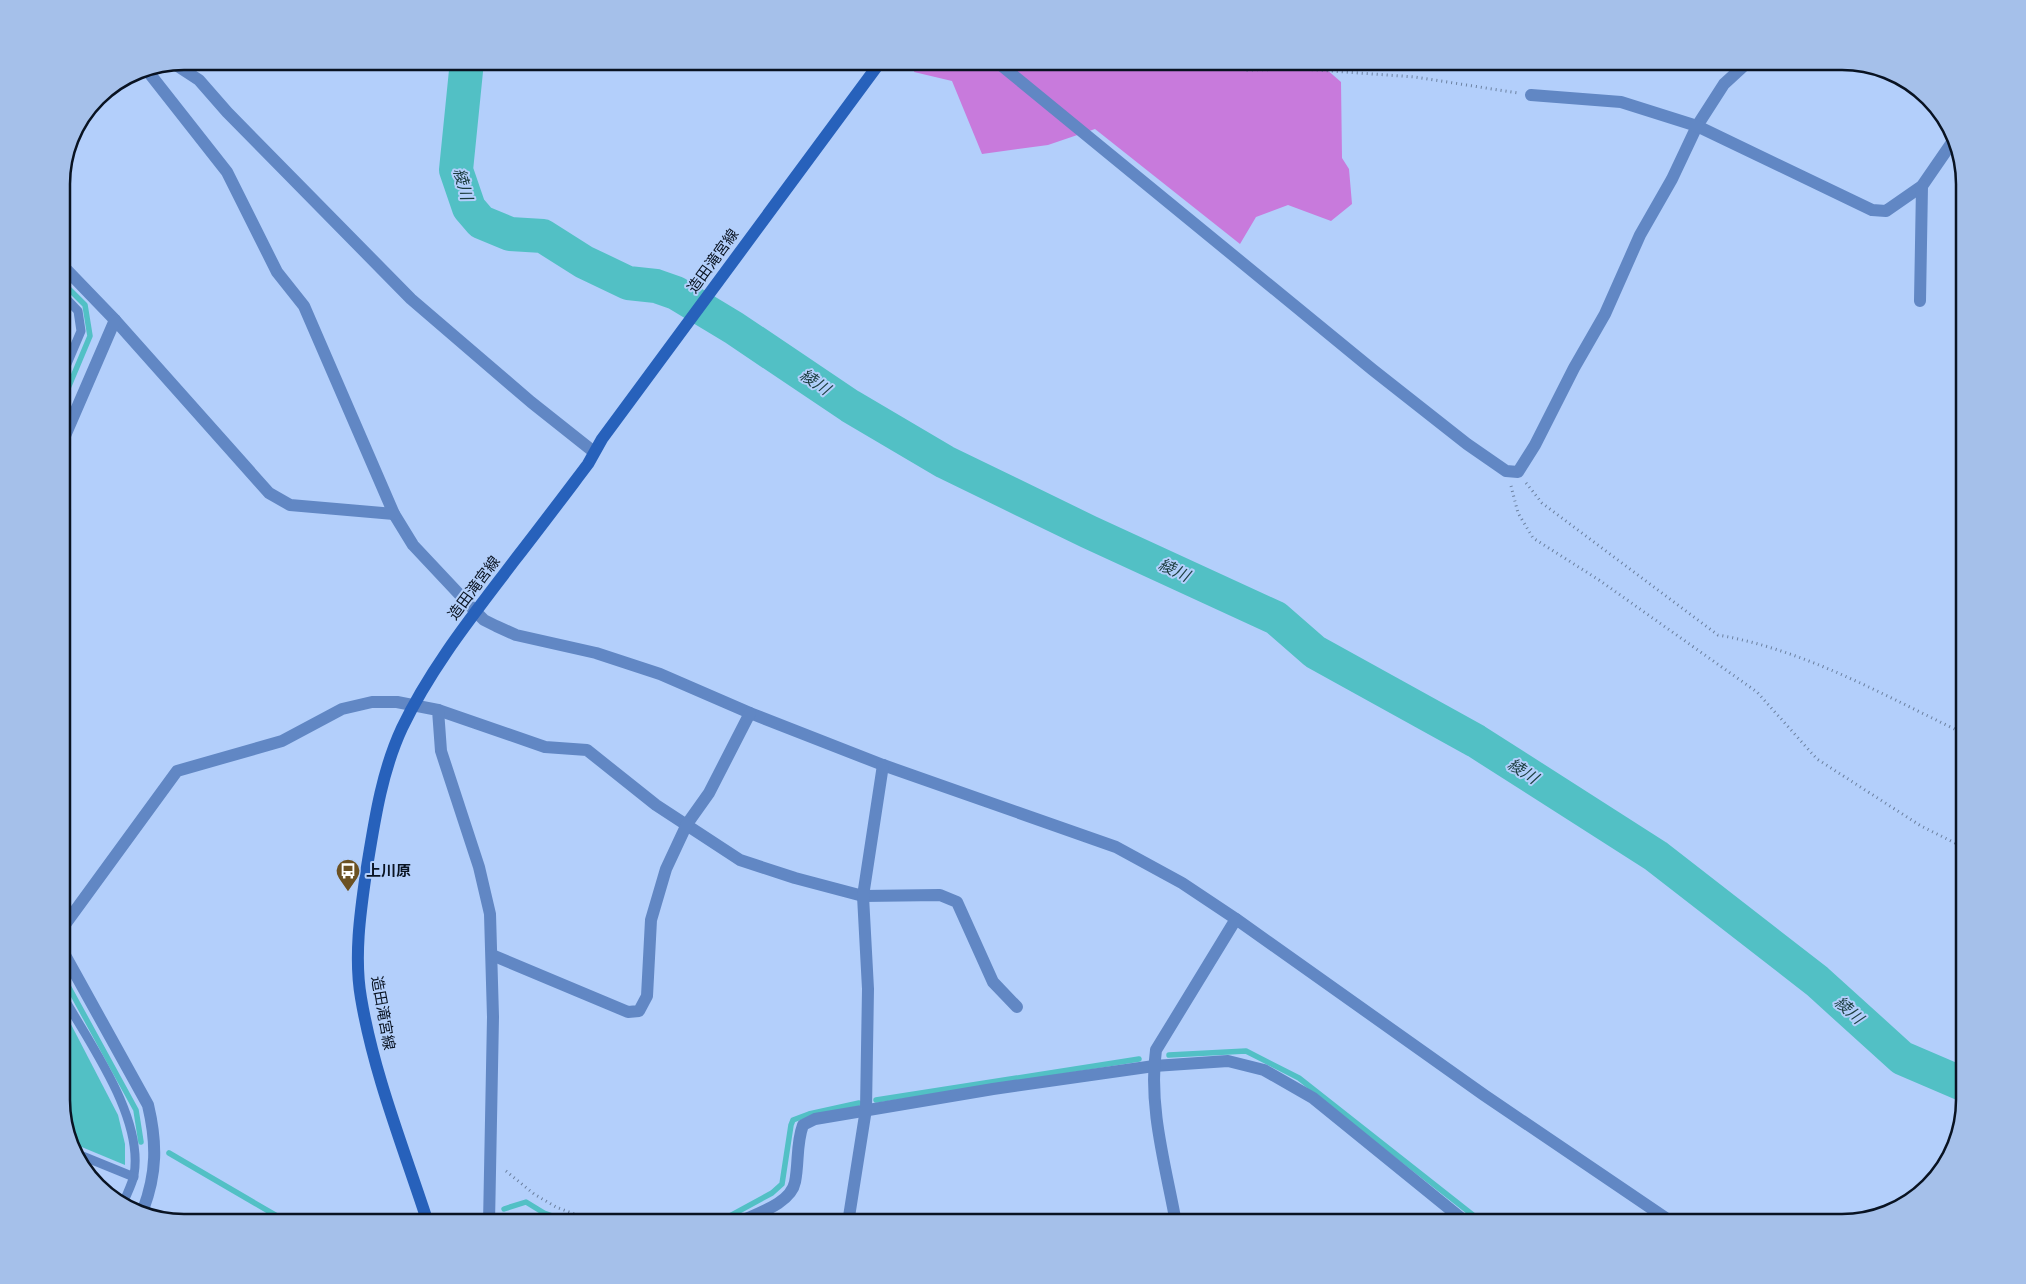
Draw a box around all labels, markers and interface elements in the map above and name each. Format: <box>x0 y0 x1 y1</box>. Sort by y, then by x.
water label: 綾川 <box>450 166 477 204</box>
street label: 造田滝宮線 <box>684 225 742 297</box>
water label: 綾川 <box>796 365 835 400</box>
street label: 造田滝宮線 <box>444 553 504 623</box>
water label: 綾川 <box>1155 555 1194 586</box>
water label: 綾川 <box>1504 754 1543 789</box>
bus stop icon: 上川原 <box>335 858 361 892</box>
place label: 上川原 <box>366 862 411 880</box>
street label: 造田滝宮線 <box>368 974 398 1052</box>
water label: 綾川 <box>1831 992 1869 1029</box>

